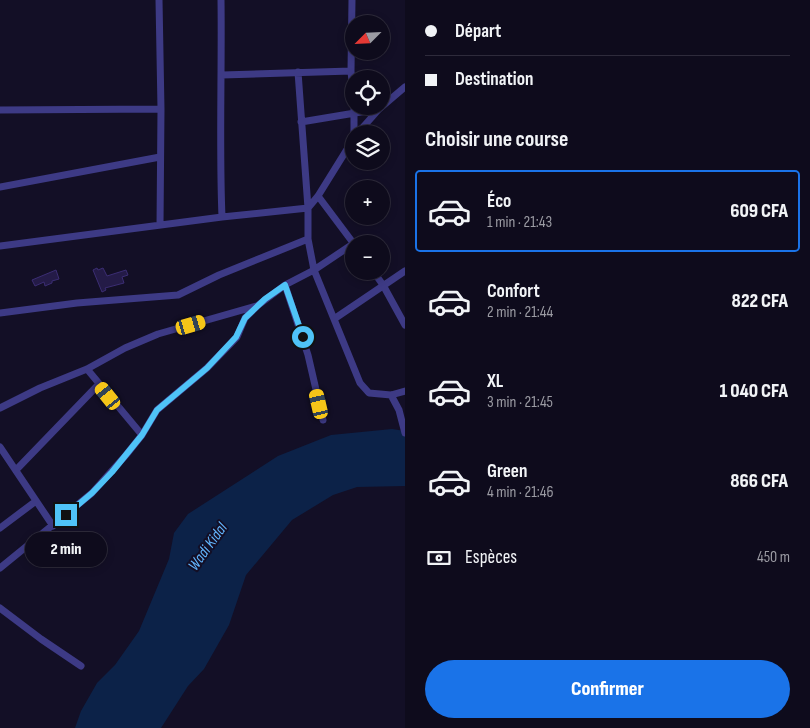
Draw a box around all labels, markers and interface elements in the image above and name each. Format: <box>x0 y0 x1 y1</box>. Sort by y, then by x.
north arrow <box>345 15 390 60</box>
map controls <box>345 15 390 280</box>
text: Départ <box>455 20 501 43</box>
text: Destination <box>455 68 533 91</box>
button: locate <box>345 70 390 115</box>
button: layers <box>345 125 390 170</box>
text: Choisir une course <box>425 126 568 153</box>
button: + <box>345 180 390 225</box>
icon: car <box>427 189 472 234</box>
text: Éco <box>487 190 511 213</box>
text: 609 CFA <box>730 200 788 223</box>
text: 1 min · 21:43 <box>487 213 552 232</box>
button: − <box>345 235 390 280</box>
icon: car <box>427 279 472 324</box>
text: Confort <box>487 280 540 303</box>
text: 822 CFA <box>732 290 788 313</box>
text: 2 min · 21:44 <box>487 303 553 322</box>
car <box>174 314 207 336</box>
route start <box>292 326 314 348</box>
icon: car <box>427 369 472 414</box>
text: XL <box>487 370 503 393</box>
car <box>92 380 123 412</box>
text: 1 040 CFA <box>719 380 788 403</box>
car <box>308 388 329 420</box>
text: 3 min · 21:45 <box>487 393 553 412</box>
icon: car <box>427 459 472 504</box>
text: Green <box>487 460 527 483</box>
text: 866 CFA <box>730 470 788 493</box>
text: 4 min · 21:46 <box>487 483 554 502</box>
route end <box>55 504 77 526</box>
water label: Wadi Kidal <box>184 519 232 575</box>
callout: 2 min <box>25 532 107 568</box>
text: 2 min <box>50 540 82 559</box>
icon: cash <box>425 544 453 572</box>
text: Espèces <box>465 546 517 569</box>
text: 450 m <box>757 548 790 567</box>
button: Confirmer <box>425 660 790 718</box>

